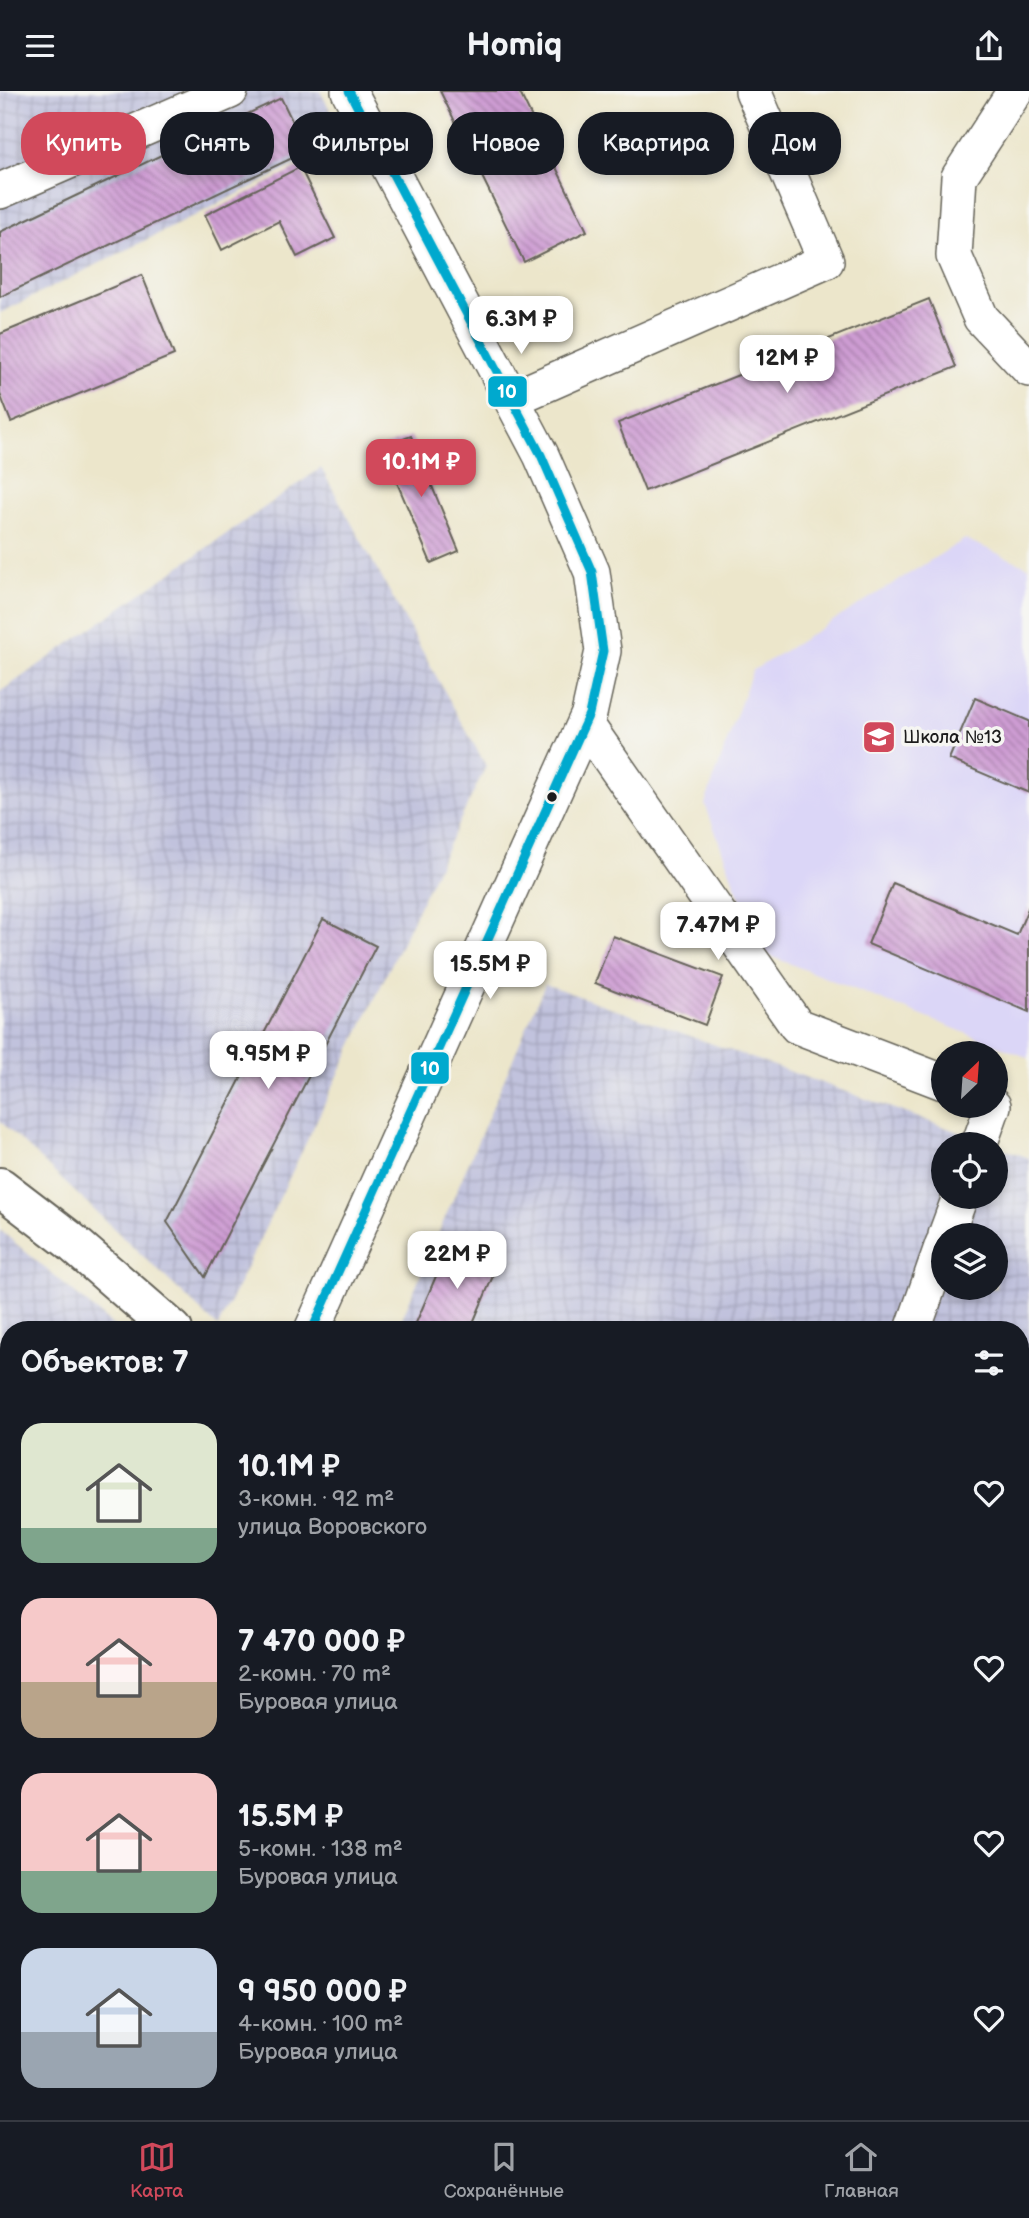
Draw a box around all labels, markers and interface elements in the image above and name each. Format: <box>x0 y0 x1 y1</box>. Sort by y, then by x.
text: Homiq <box>467 26 562 65</box>
icon: menu <box>21 27 59 65</box>
icon: share <box>970 27 1008 65</box>
chip: Купить <box>21 112 146 175</box>
chip: Снять <box>160 112 274 175</box>
chip: Фильтры <box>288 112 433 175</box>
chip: Новое <box>447 112 564 175</box>
chip: Квартира <box>578 112 734 175</box>
chip: Дом <box>748 112 841 175</box>
pin: 6.3M ₽ <box>464 296 578 356</box>
text: 6.3M ₽ <box>485 305 557 333</box>
pin: 12M ₽ <box>738 335 836 395</box>
text: 12M ₽ <box>756 344 818 372</box>
line badge: 10 <box>487 375 528 408</box>
text: 10 <box>497 381 517 404</box>
pin: 10.1M ₽ <box>356 439 486 499</box>
text: 10.1M ₽ <box>382 448 460 476</box>
school or university icon: Школа №13 <box>860 718 898 756</box>
place label: Школа №13 <box>903 727 1002 748</box>
unlabelled marker <box>545 790 559 804</box>
pin: 7.47M ₽ <box>653 903 783 962</box>
text: 7.47M ₽ <box>676 911 760 939</box>
pin: 15.5M ₽ <box>425 941 555 1001</box>
text: 15.5M ₽ <box>450 950 530 978</box>
pin: 9.95M ₽ <box>203 1031 333 1091</box>
text: 9.95M ₽ <box>226 1040 310 1068</box>
north arrow <box>931 1041 1008 1118</box>
map controls <box>931 1041 1008 1300</box>
line badge: 10 <box>410 1051 450 1085</box>
text: 10 <box>420 1058 440 1081</box>
button: locate <box>931 1132 1008 1209</box>
button: layers <box>931 1223 1008 1300</box>
pin: 22M ₽ <box>408 1231 506 1291</box>
text: 22M ₽ <box>424 1240 490 1268</box>
icon: filters <box>970 1344 1008 1382</box>
text: Объектов: 7 <box>21 1345 189 1381</box>
text: 10.1M ₽ <box>238 1449 340 1485</box>
icon: home <box>77 1451 161 1535</box>
icon: heart <box>970 1474 1008 1512</box>
text: 3-комн. · 92 m² <box>238 1485 394 1513</box>
text: улица Воровского <box>238 1513 427 1541</box>
text: 7 470 000 ₽ <box>238 1624 405 1660</box>
icon: home <box>77 1626 161 1710</box>
icon: heart <box>970 1649 1008 1687</box>
text: 2-комн. · 70 m² <box>238 1660 391 1688</box>
text: Буровая улица <box>238 1688 398 1716</box>
text: 15.5M ₽ <box>238 1799 343 1835</box>
icon: home <box>77 1801 161 1885</box>
icon: heart <box>970 1824 1008 1862</box>
text: 5-комн. · 138 m² <box>238 1835 403 1863</box>
text: Буровая улица <box>238 1863 398 1891</box>
text: 9 950 000 ₽ <box>238 1974 407 2010</box>
icon: home <box>77 1976 161 2060</box>
icon: heart <box>970 1999 1008 2037</box>
text: 4-комн. · 100 m² <box>238 2010 403 2038</box>
text: Буровая улица <box>238 2038 398 2066</box>
tab: Карта <box>130 2138 184 2203</box>
tab: Сохранённые <box>444 2138 564 2203</box>
tab: Главная <box>824 2138 899 2203</box>

